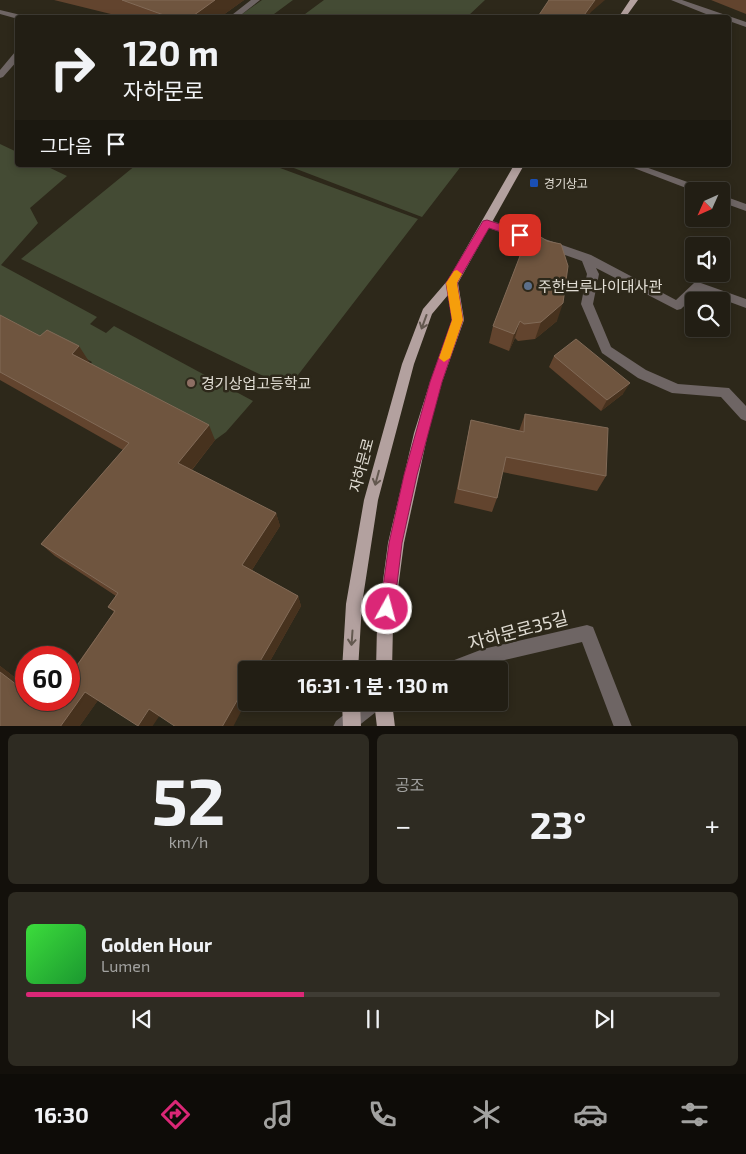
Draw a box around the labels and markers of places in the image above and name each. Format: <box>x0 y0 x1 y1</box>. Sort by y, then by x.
place label: 경기상고 <box>544 176 588 190</box>
marker: 경기상고 <box>528 177 540 189</box>
pin <box>499 214 541 256</box>
place label: 주한브루나이대사관 <box>538 277 662 295</box>
marker: 주한브루나이대사관 <box>522 280 534 292</box>
place label: 경기상업고등학교 <box>201 374 311 392</box>
marker: 경기상업고등학교 <box>185 377 197 389</box>

